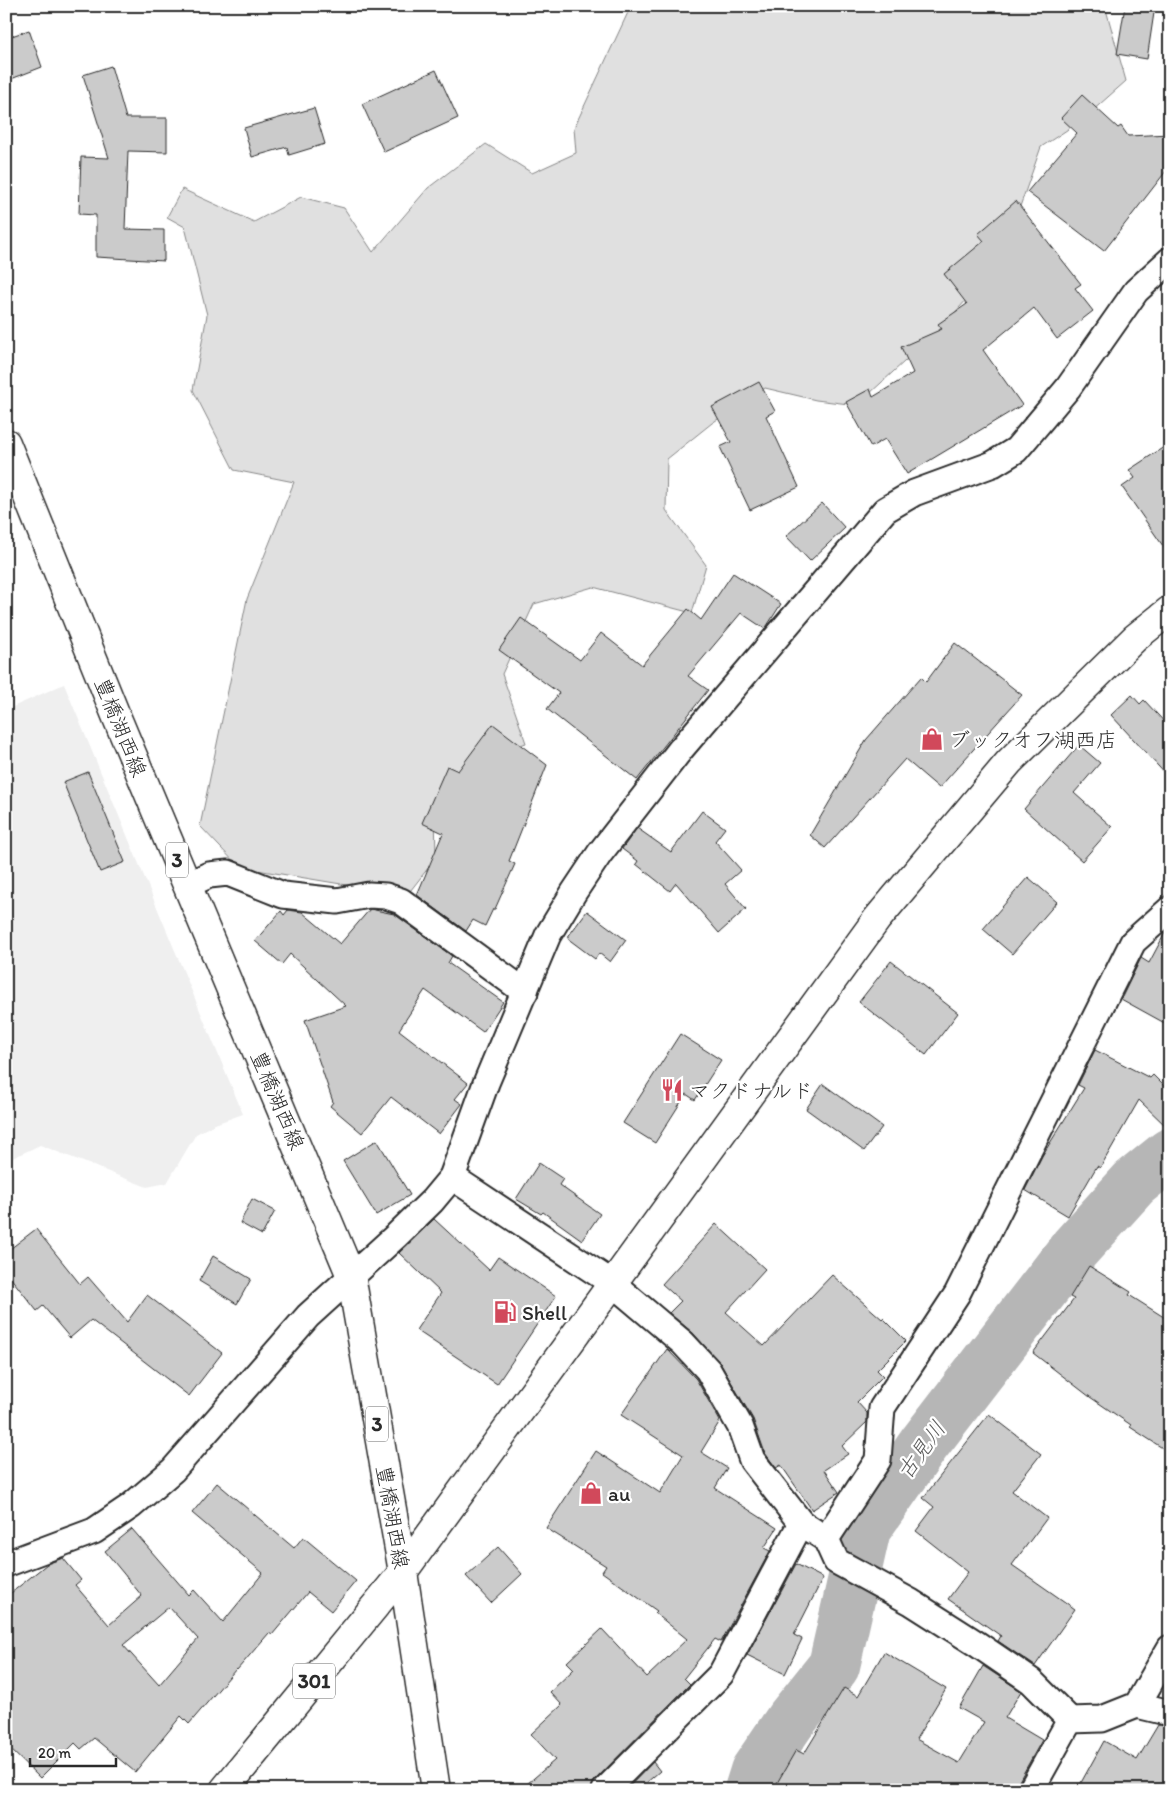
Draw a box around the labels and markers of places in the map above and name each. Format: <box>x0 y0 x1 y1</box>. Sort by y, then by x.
shop icon: ブックオフ湖西店 <box>919 726 945 752</box>
place label: ブックオフ湖西店 <box>949 727 1117 752</box>
restaurant icon: マクドナルド <box>659 1077 685 1103</box>
place label: マクドナルド <box>689 1078 813 1103</box>
fuel station icon: Shell <box>492 1299 518 1325</box>
place label: Shell <box>522 1300 567 1325</box>
shop icon: au <box>578 1480 604 1506</box>
place label: au <box>608 1481 630 1506</box>

